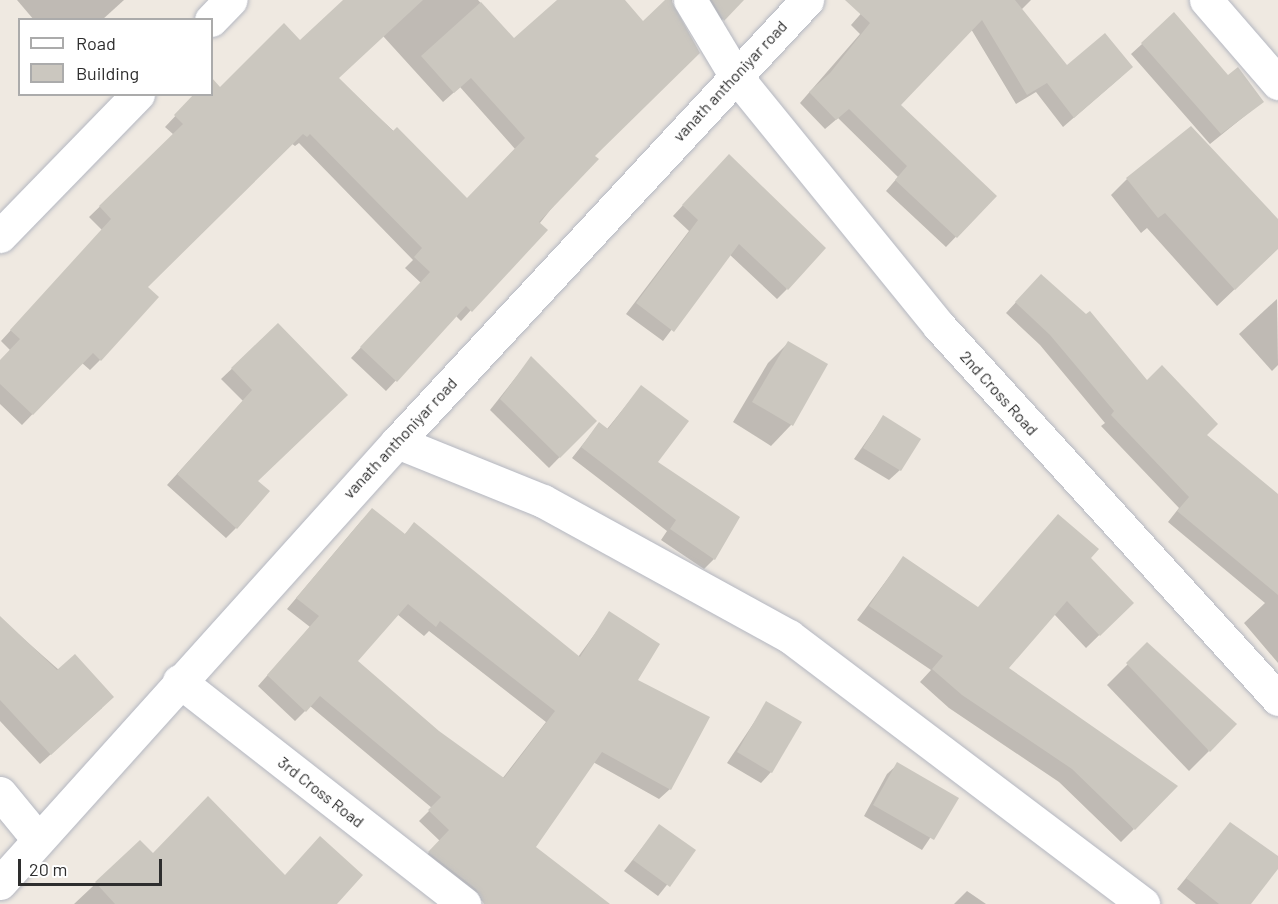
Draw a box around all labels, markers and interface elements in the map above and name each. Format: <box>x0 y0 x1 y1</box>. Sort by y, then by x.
street label: vanath anthoniyar road <box>669 17 791 145</box>
legend <box>18 18 213 96</box>
text: Road <box>76 32 116 54</box>
text: Building <box>76 62 139 84</box>
street label: 2nd Cross Road <box>956 347 1042 439</box>
street label: vanath anthoniyar road <box>339 374 461 502</box>
street label: 3rd Cross Road <box>274 752 368 832</box>
scale bar <box>21 847 165 885</box>
text: 20 m <box>29 858 67 880</box>

